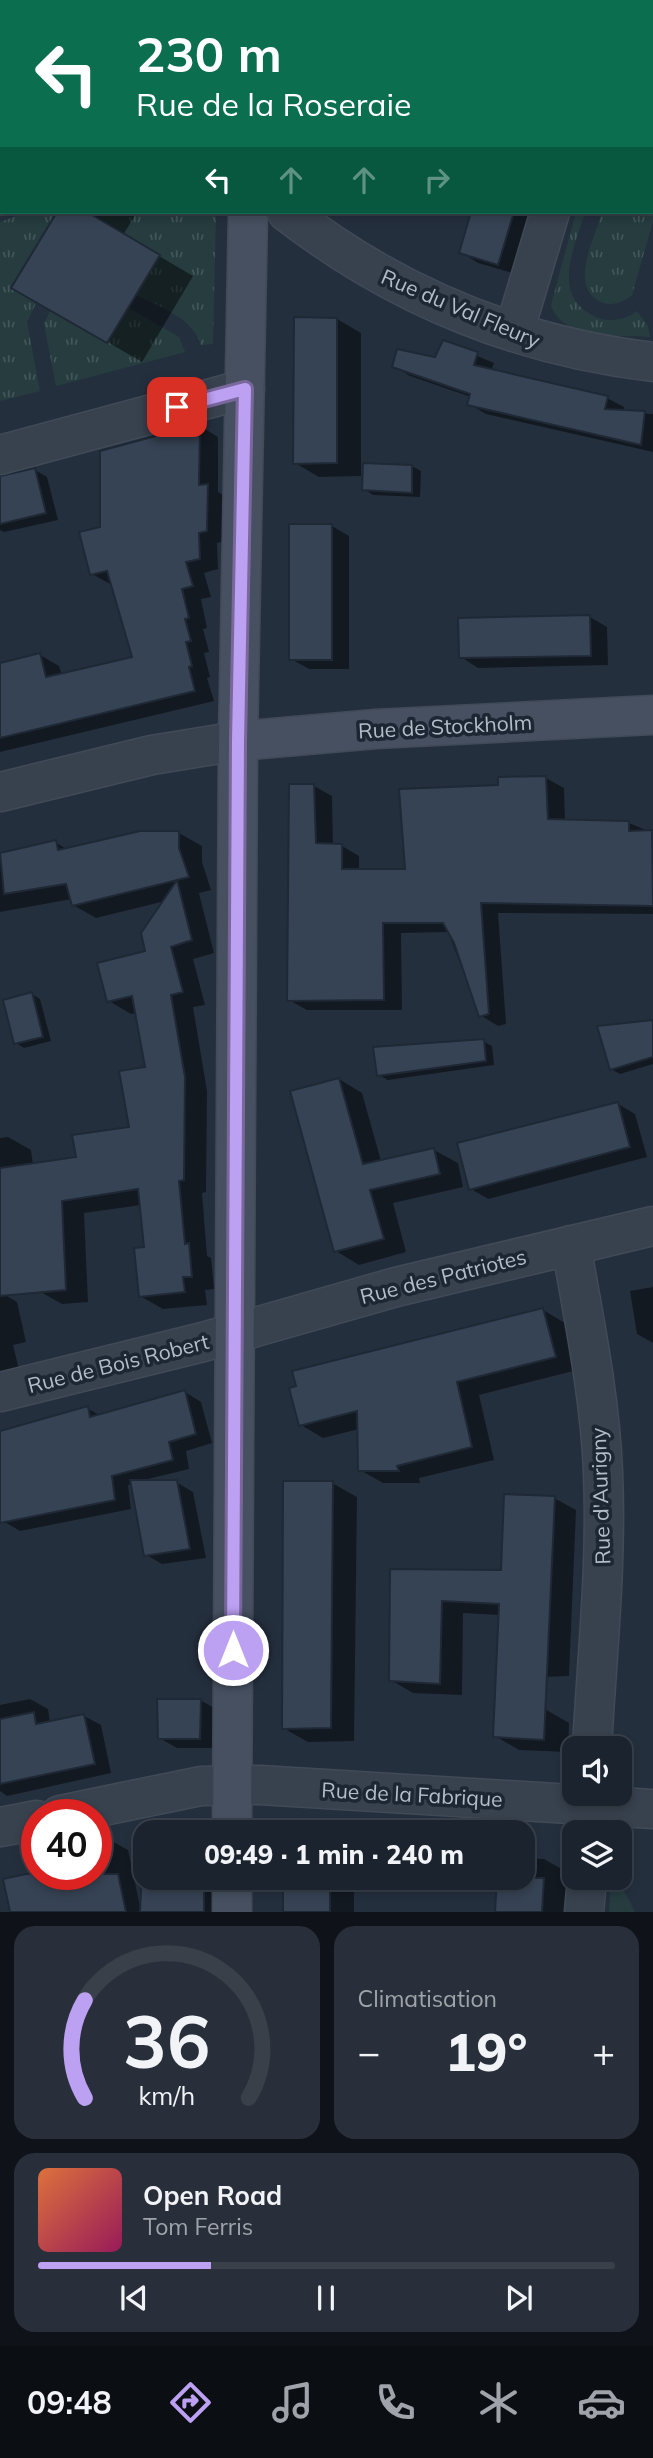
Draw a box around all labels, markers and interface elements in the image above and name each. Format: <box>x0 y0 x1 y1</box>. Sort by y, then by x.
text: 230 m <box>136 23 282 84</box>
icon: left <box>21 28 112 119</box>
text: Rue de la Roseraie <box>136 84 412 124</box>
icon: left <box>199 161 237 199</box>
icon: ahead <box>272 161 310 199</box>
icon: ahead <box>345 161 383 199</box>
icon: right <box>418 161 456 199</box>
street label: Rue du Val Fleury <box>378 263 544 353</box>
pin <box>147 377 207 437</box>
icon: arrive <box>158 388 196 426</box>
street label: Rue de Stockholm <box>357 708 533 744</box>
street label: Rue des Patriotes <box>357 1243 529 1309</box>
street label: Rue de Bois Robert <box>25 1328 211 1398</box>
street label: Rue d'Aurigny <box>585 1427 615 1565</box>
position arrow <box>196 1613 270 1687</box>
map controls <box>562 1736 632 1890</box>
button: sound <box>562 1736 632 1806</box>
street label: Rue de la Fabrique <box>321 1776 503 1812</box>
speed limit sign: 40 <box>21 1799 112 1890</box>
button: layers <box>562 1820 632 1890</box>
text: 09:49 · 1 min · 240 m <box>204 1838 464 1871</box>
text: Climatisation <box>358 1984 497 2013</box>
text: 36 <box>123 1996 210 2087</box>
text: 19° <box>445 2019 527 2084</box>
text: − <box>358 2028 380 2076</box>
text: + <box>592 2028 615 2076</box>
text: km/h <box>138 2080 195 2111</box>
text: Open Road <box>143 2179 282 2212</box>
text: Tom Ferris <box>143 2212 253 2241</box>
icon: previous <box>115 2279 153 2317</box>
icon: pause <box>307 2279 345 2317</box>
icon: next <box>500 2279 538 2317</box>
icon: directions <box>166 2378 215 2427</box>
icon: music <box>268 2378 317 2427</box>
icon: phone <box>371 2378 420 2427</box>
icon: climate <box>474 2378 523 2427</box>
icon: car <box>577 2378 626 2427</box>
text: 09:48 <box>27 2382 112 2422</box>

